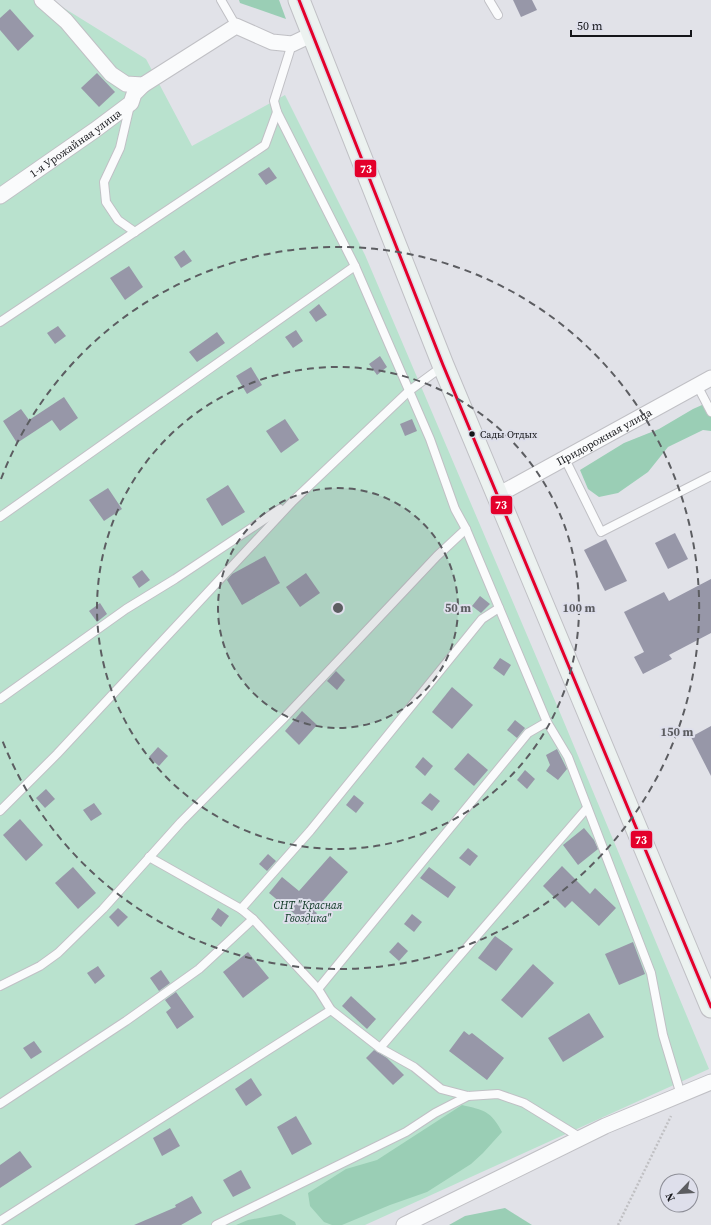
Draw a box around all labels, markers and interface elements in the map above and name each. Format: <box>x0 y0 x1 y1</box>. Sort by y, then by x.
scale bar <box>571 12 691 38</box>
text: 50 m <box>577 18 603 34</box>
street label: 1-я Урожайная улица <box>27 106 125 181</box>
line badge: 73 <box>354 159 377 178</box>
text: 73 <box>360 162 372 177</box>
street label: Придорожная улица <box>554 405 655 469</box>
place label: Сады Отдых <box>480 428 538 441</box>
marker: Сады Отдых <box>467 429 477 439</box>
line badge: 73 <box>490 495 513 515</box>
text: 73 <box>495 498 507 513</box>
text: 50 m <box>445 600 471 616</box>
text: 100 m <box>563 600 596 616</box>
centre of rings <box>331 601 345 615</box>
text: 150 m <box>661 724 694 740</box>
line badge: 73 <box>630 830 653 849</box>
text: 73 <box>635 833 647 848</box>
park label: СНТ "Красная Гвоздика" <box>274 898 343 926</box>
north arrow <box>659 1173 699 1213</box>
text: N <box>662 1190 679 1204</box>

